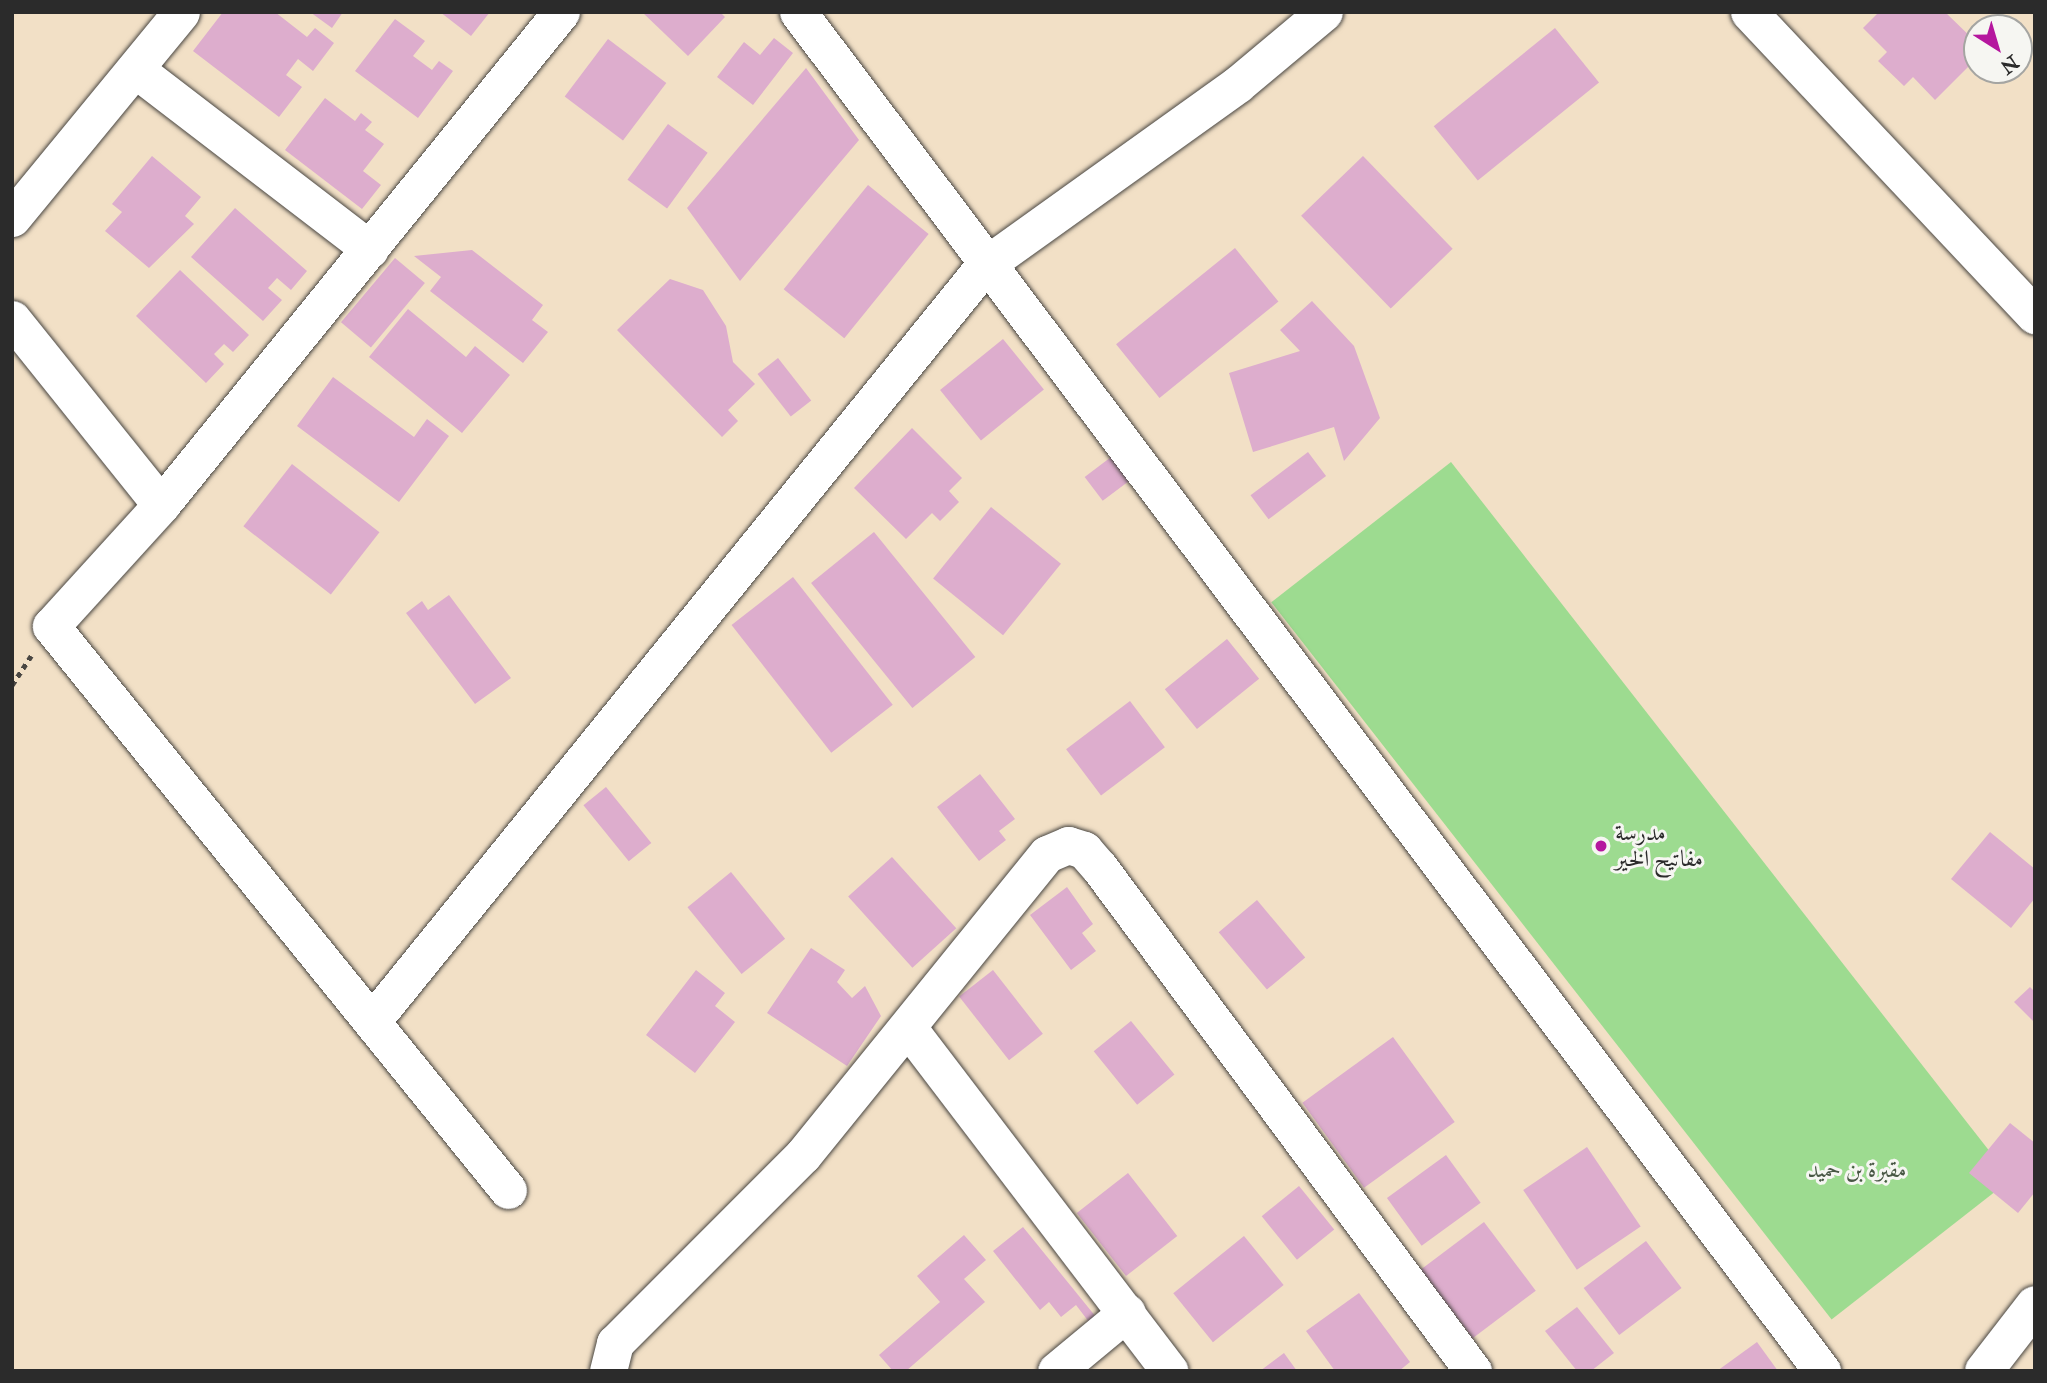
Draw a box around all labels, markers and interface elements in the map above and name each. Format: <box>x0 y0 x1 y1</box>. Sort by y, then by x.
north arrow <box>1963 14 2033 84</box>
text: N <box>1995 49 2023 79</box>
place label: مدرسة مفاتيح الخير <box>1615 819 1703 873</box>
marker: مدرسة مفاتيح الخير <box>1593 838 1609 854</box>
park label: مقبرة بن حميد <box>1808 1156 1906 1184</box>

